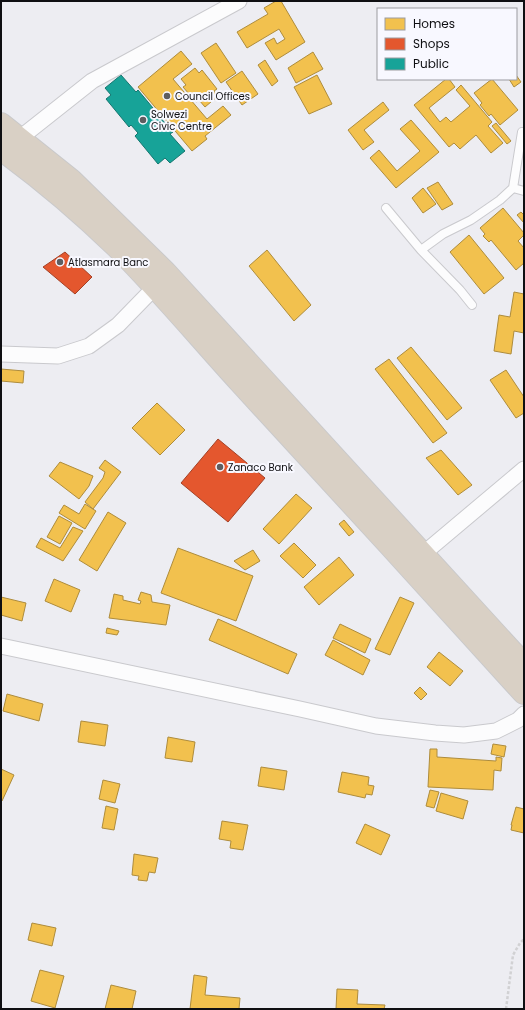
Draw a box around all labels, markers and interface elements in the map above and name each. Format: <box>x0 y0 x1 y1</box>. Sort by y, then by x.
legend <box>377 8 517 80</box>
text: Homes <box>413 15 455 32</box>
text: Shops <box>413 35 450 52</box>
text: Public <box>413 55 449 72</box>
place label: Council Offices <box>175 89 250 104</box>
marker: Council Offices <box>162 91 172 101</box>
place label: Solwezi Civic Centre <box>151 107 212 134</box>
marker: Solwezi Civic Centre <box>138 115 148 125</box>
place label: Atlasmara Banc <box>68 255 148 270</box>
marker: Atlasmara Banc <box>55 257 65 267</box>
place label: Zanaco Bank <box>228 460 294 475</box>
marker: Zanaco Bank <box>215 462 225 472</box>

